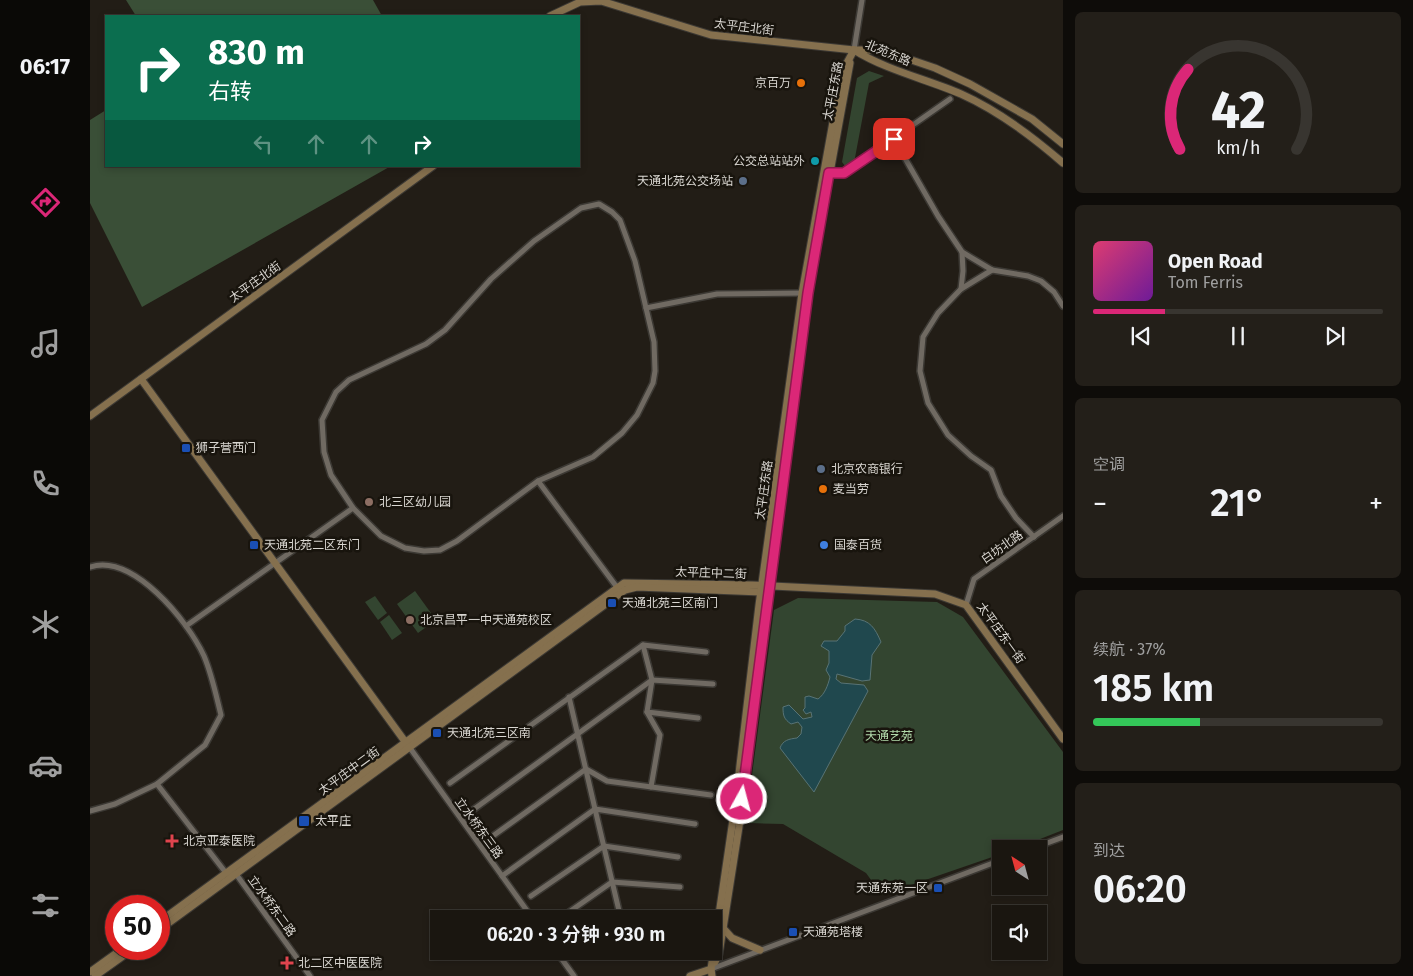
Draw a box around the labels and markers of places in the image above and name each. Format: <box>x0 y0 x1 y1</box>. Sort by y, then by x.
place label: 京百万 <box>755 76 791 90</box>
marker: 京百万 <box>795 77 807 89</box>
pin <box>873 118 915 160</box>
place label: 公交总站站外 <box>733 154 805 168</box>
marker: 公交总站站外 <box>809 155 821 167</box>
place label: 天通北苑公交场站 <box>637 174 733 188</box>
marker: 天通北苑公交场站 <box>737 175 749 187</box>
place label: 狮子营西门 <box>196 441 256 455</box>
marker: 狮子营西门 <box>180 442 192 454</box>
place label: 北京农商银行 <box>831 462 903 476</box>
marker: 北京农商银行 <box>815 463 827 475</box>
place label: 麦当劳 <box>833 482 869 496</box>
marker: 麦当劳 <box>817 483 829 495</box>
place label: 北三区幼儿园 <box>379 495 451 509</box>
marker: 北三区幼儿园 <box>363 496 375 508</box>
place label: 天通北苑二区东门 <box>264 538 360 552</box>
place label: 国泰百货 <box>834 538 882 552</box>
marker: 天通北苑二区东门 <box>248 539 260 551</box>
marker: 国泰百货 <box>818 539 830 551</box>
place label: 天通北苑三区南门 <box>622 596 718 610</box>
marker: 天通北苑三区南门 <box>606 597 618 609</box>
place label: 北京昌平一中天通苑校区 <box>420 613 552 627</box>
marker: 北京昌平一中天通苑校区 <box>404 614 416 626</box>
place label: 天通北苑三区南 <box>447 726 531 740</box>
marker: 天通北苑三区南 <box>431 727 443 739</box>
marker: 太平庄 <box>297 814 311 828</box>
place label: 太平庄 <box>315 814 351 828</box>
marker: 北京亚泰医院 <box>165 834 179 848</box>
place label: 北京亚泰医院 <box>183 834 255 848</box>
place label: 天通东苑一区 <box>856 881 928 895</box>
marker: 天通东苑一区 <box>932 882 944 894</box>
place label: 天通苑塔楼 <box>803 925 863 939</box>
marker: 天通苑塔楼 <box>787 926 799 938</box>
marker: 北二区中医医院 <box>280 956 294 970</box>
place label: 北二区中医医院 <box>298 956 382 970</box>

